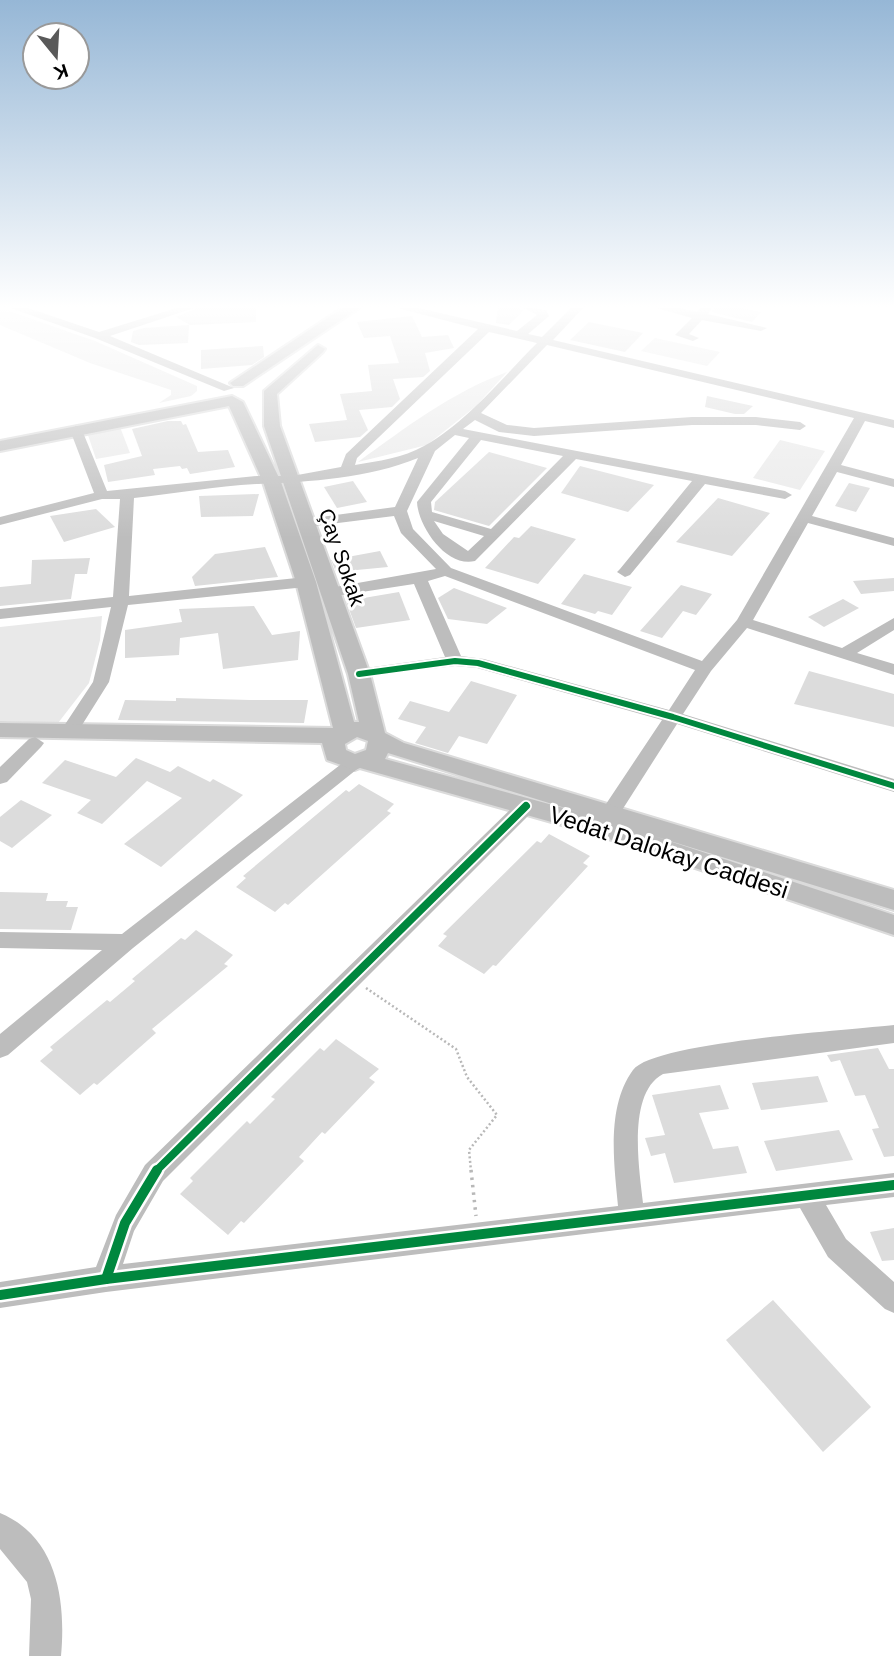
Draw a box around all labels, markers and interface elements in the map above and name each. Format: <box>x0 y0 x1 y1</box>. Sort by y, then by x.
north arrow <box>21 21 91 91</box>
text: K <box>51 60 71 84</box>
street label: Çay Sokak <box>315 505 370 609</box>
street label: Vedat Dalokay Caddesi <box>546 801 792 903</box>

